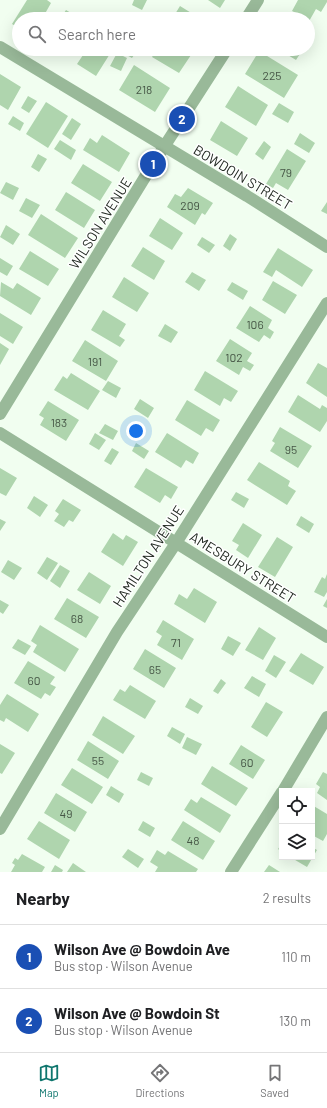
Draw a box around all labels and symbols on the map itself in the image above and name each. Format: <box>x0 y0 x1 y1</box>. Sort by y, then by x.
house number: 225 <box>262 68 282 82</box>
house number: 218 <box>136 82 152 96</box>
pin: 2 <box>169 104 195 134</box>
street label: BOWDOIN STREET <box>191 141 295 213</box>
pin: 1 <box>140 149 166 179</box>
house number: 79 <box>280 165 292 179</box>
street label: WILSON AVENUE <box>65 174 135 272</box>
house number: 209 <box>180 198 200 212</box>
house number: 106 <box>246 317 264 331</box>
house number: 102 <box>225 350 243 364</box>
house number: 191 <box>88 354 102 368</box>
house number: 183 <box>51 415 67 429</box>
your location <box>126 421 146 441</box>
house number: 95 <box>285 442 297 456</box>
street label: HAMILTON AVENUE <box>109 502 187 610</box>
street label: AMESBURY STREET <box>187 528 299 606</box>
house number: 68 <box>71 611 83 625</box>
house number: 71 <box>171 635 181 649</box>
house number: 65 <box>149 662 161 676</box>
house number: 60 <box>28 673 40 687</box>
house number: 55 <box>92 753 104 767</box>
house number: 60 <box>241 755 253 769</box>
house number: 49 <box>60 806 72 820</box>
house number: 48 <box>187 833 199 847</box>

